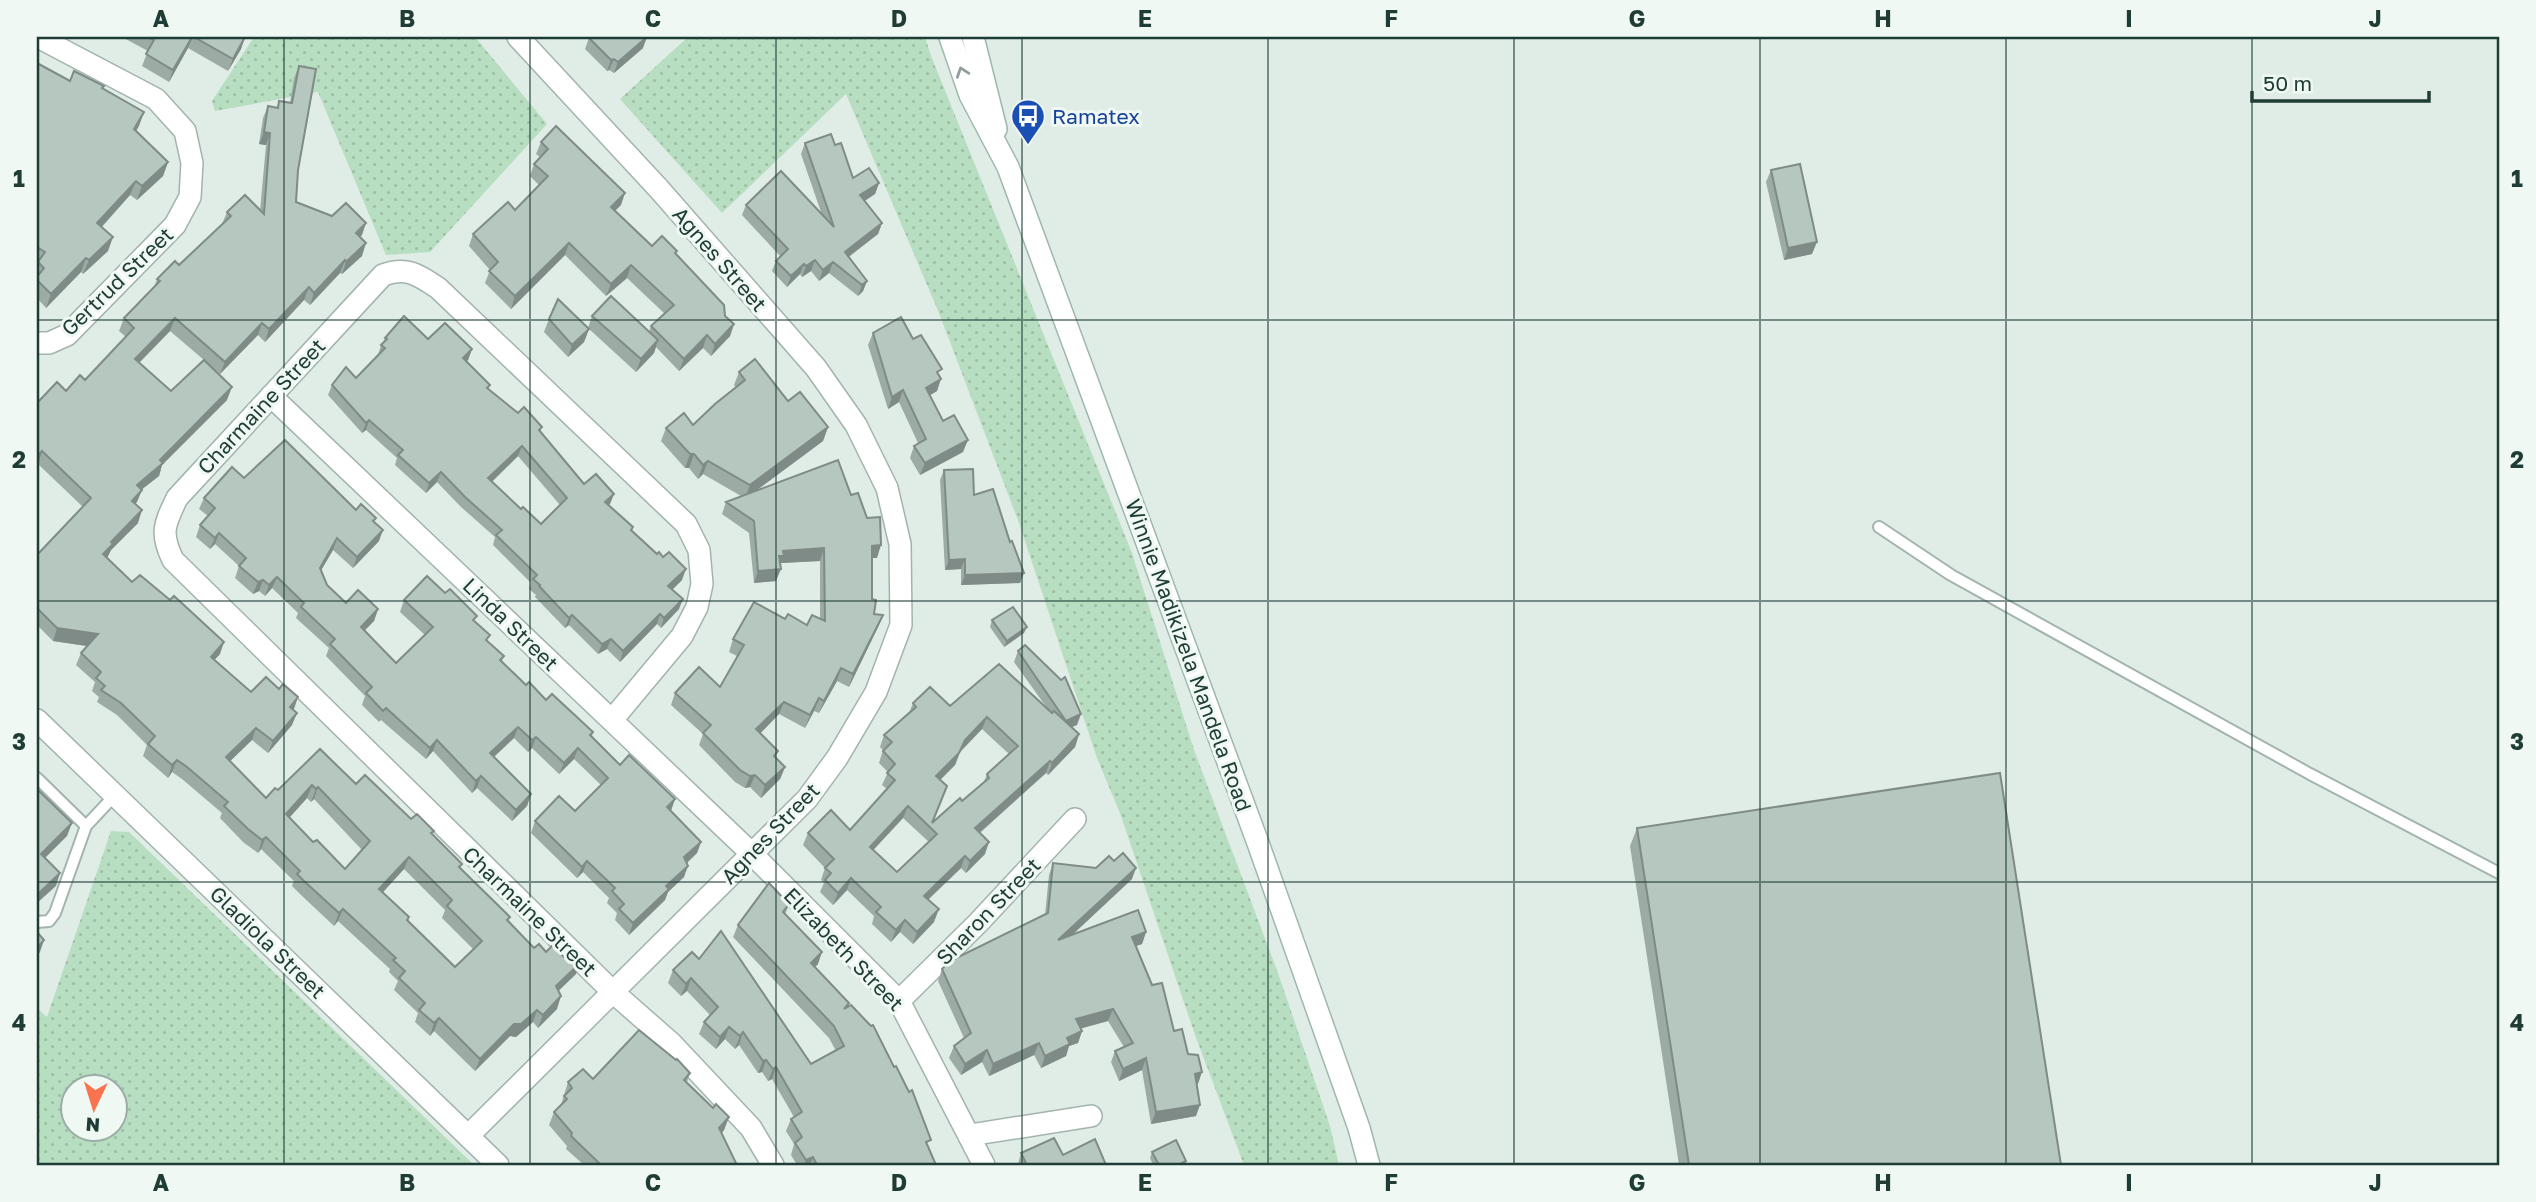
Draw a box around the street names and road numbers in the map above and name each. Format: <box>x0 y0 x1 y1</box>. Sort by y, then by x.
street label: Agnes Street <box>667 201 773 317</box>
street label: Gertrud Street <box>56 221 178 341</box>
street label: Charmaine Street <box>192 333 330 479</box>
street label: Winnie Madikizela Mandela Road <box>1120 495 1258 815</box>
street label: Linda Street <box>458 572 564 676</box>
street label: Agnes Street <box>715 777 825 889</box>
street label: Charmaine Street <box>458 841 602 981</box>
street label: Sharon Street <box>930 852 1046 970</box>
street label: Gladiola Street <box>205 880 331 1004</box>
street label: Elizabeth Street <box>779 882 909 1016</box>

